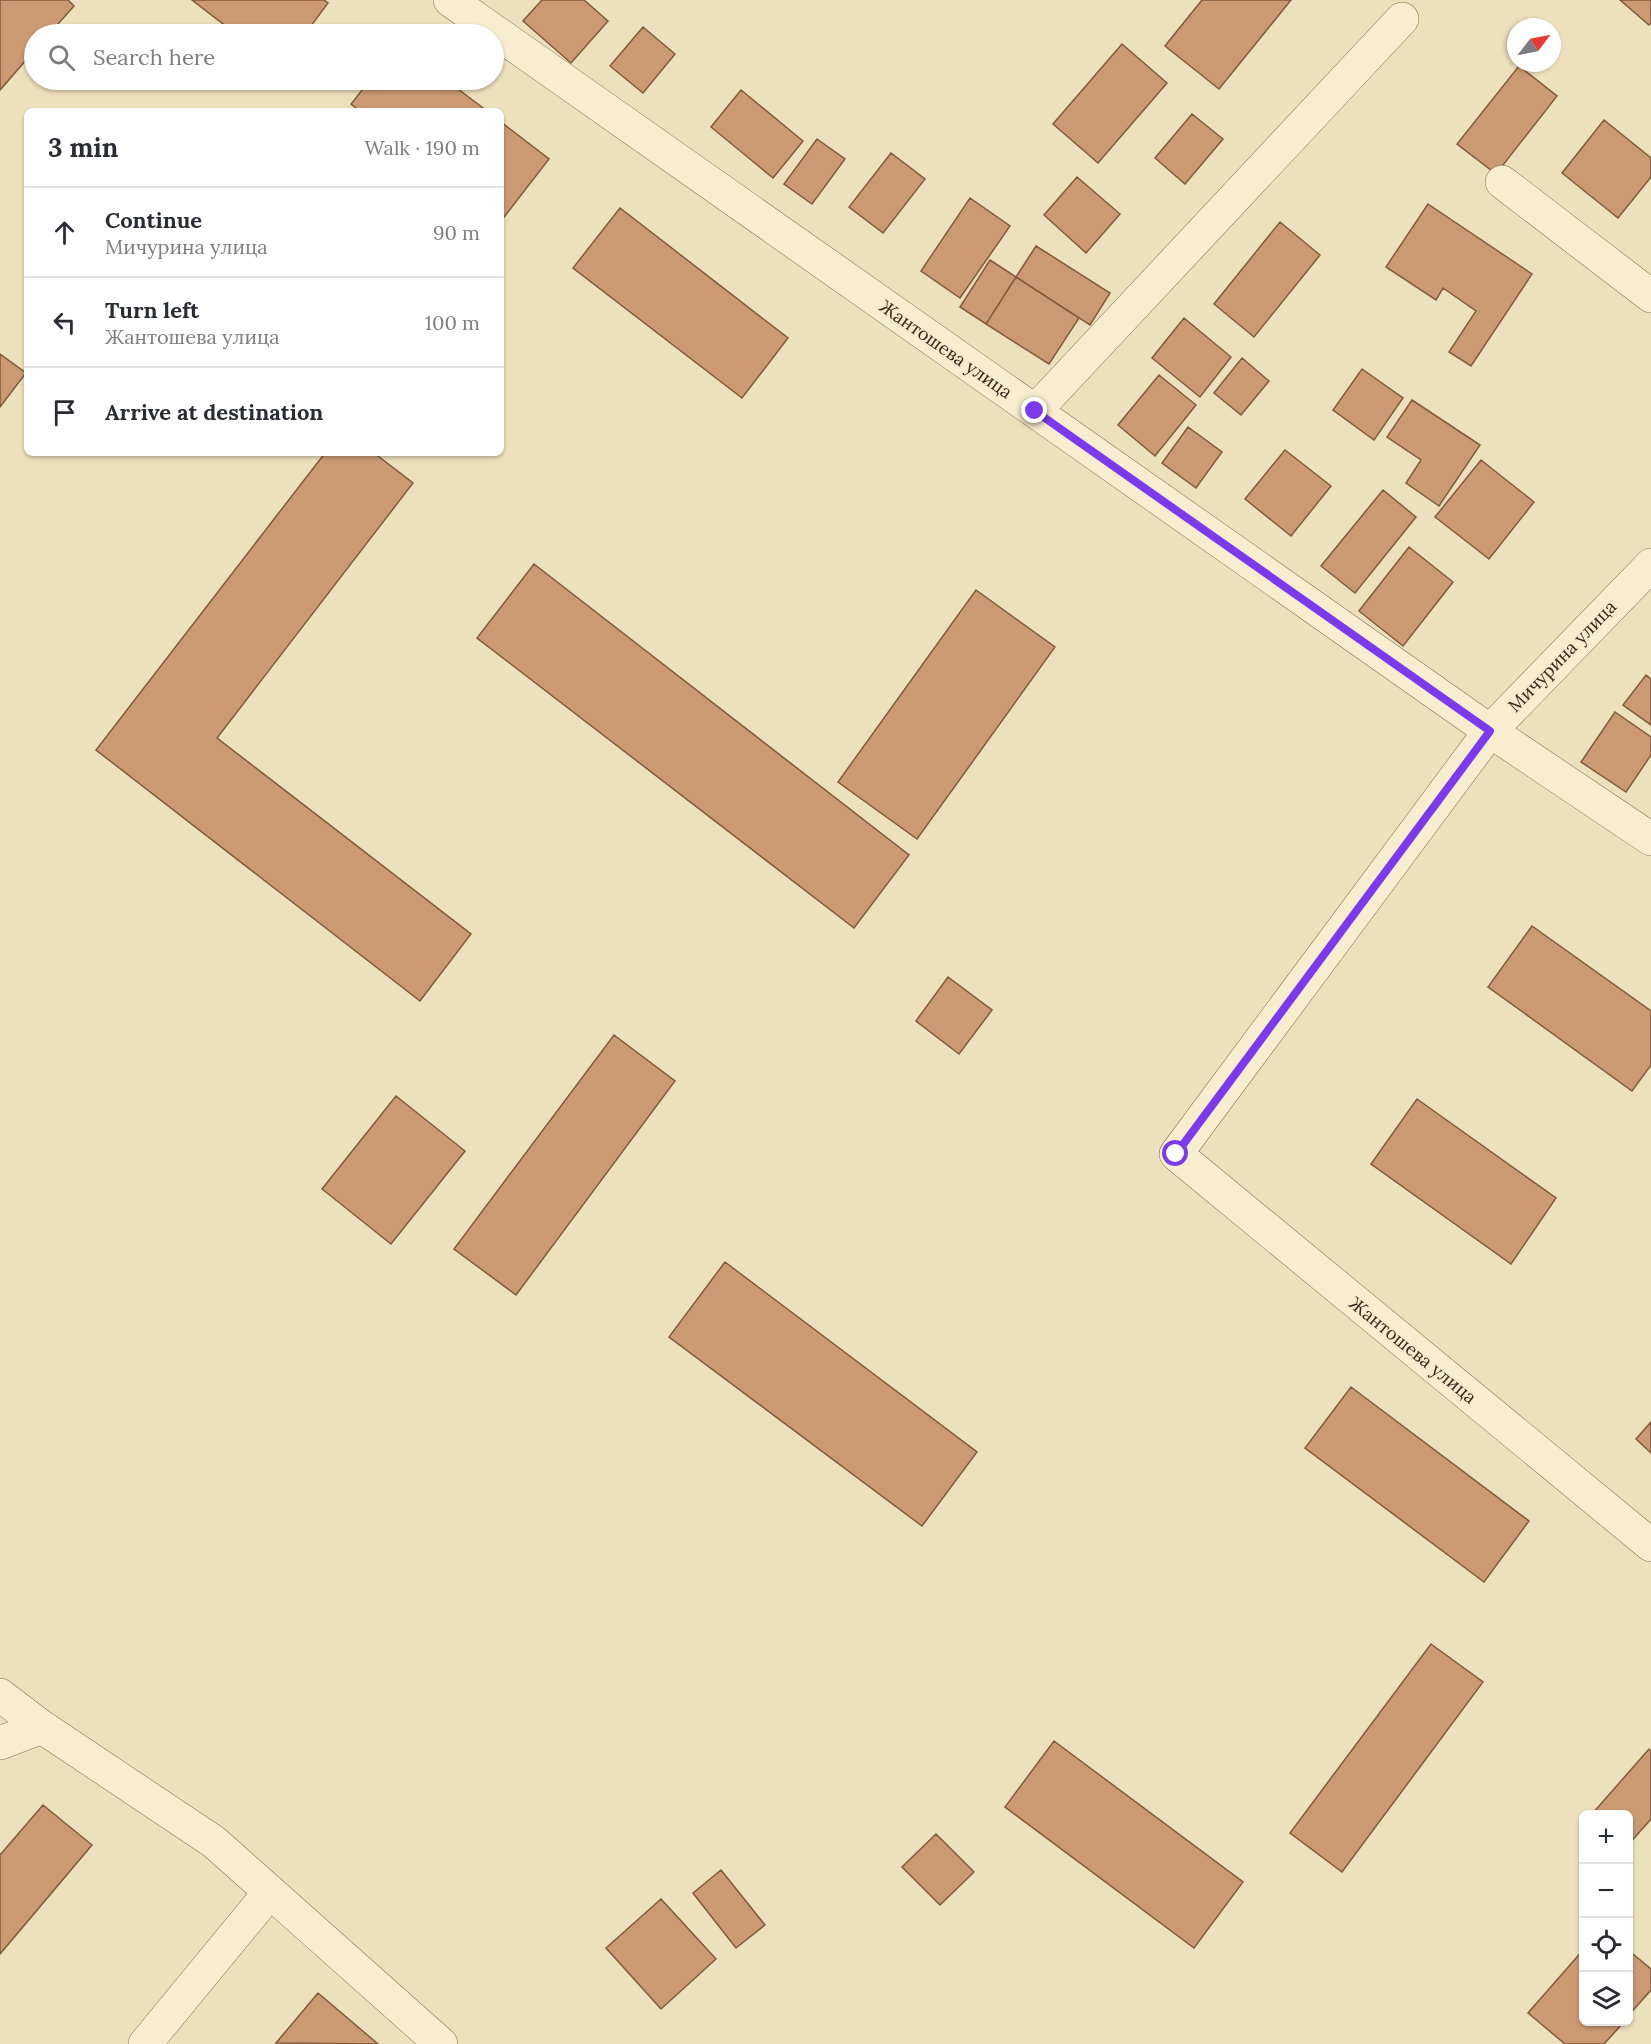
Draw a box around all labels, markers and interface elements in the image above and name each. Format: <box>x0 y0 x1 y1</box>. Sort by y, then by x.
north arrow <box>1507 18 1561 72</box>
search box <box>24 24 504 90</box>
icon: search <box>45 41 78 74</box>
text: Search here <box>93 43 215 71</box>
text: 3 min <box>48 131 118 164</box>
text: Walk · 190 m <box>364 135 480 160</box>
text: Continue <box>105 206 202 234</box>
icon: ahead <box>48 216 81 249</box>
text: 90 m <box>433 220 480 245</box>
text: Мичурина улица <box>105 234 268 259</box>
street label: Жантошева улица <box>875 295 1017 403</box>
text: Turn left <box>105 296 199 324</box>
icon: left <box>48 306 81 339</box>
text: 100 m <box>425 310 480 335</box>
text: Жантошева улица <box>105 324 280 349</box>
icon: arrive <box>48 396 81 429</box>
route end <box>1021 397 1047 423</box>
text: Arrive at destination <box>105 398 323 426</box>
street label: Мичурина улица <box>1503 595 1621 717</box>
route start <box>1162 1140 1188 1166</box>
street label: Жантошева улица <box>1345 1292 1481 1408</box>
map controls <box>1579 1810 1633 2026</box>
button: + <box>1579 1810 1633 1864</box>
button: − <box>1579 1864 1633 1918</box>
button: locate <box>1579 1918 1633 1972</box>
button: layers <box>1579 1972 1633 2026</box>

